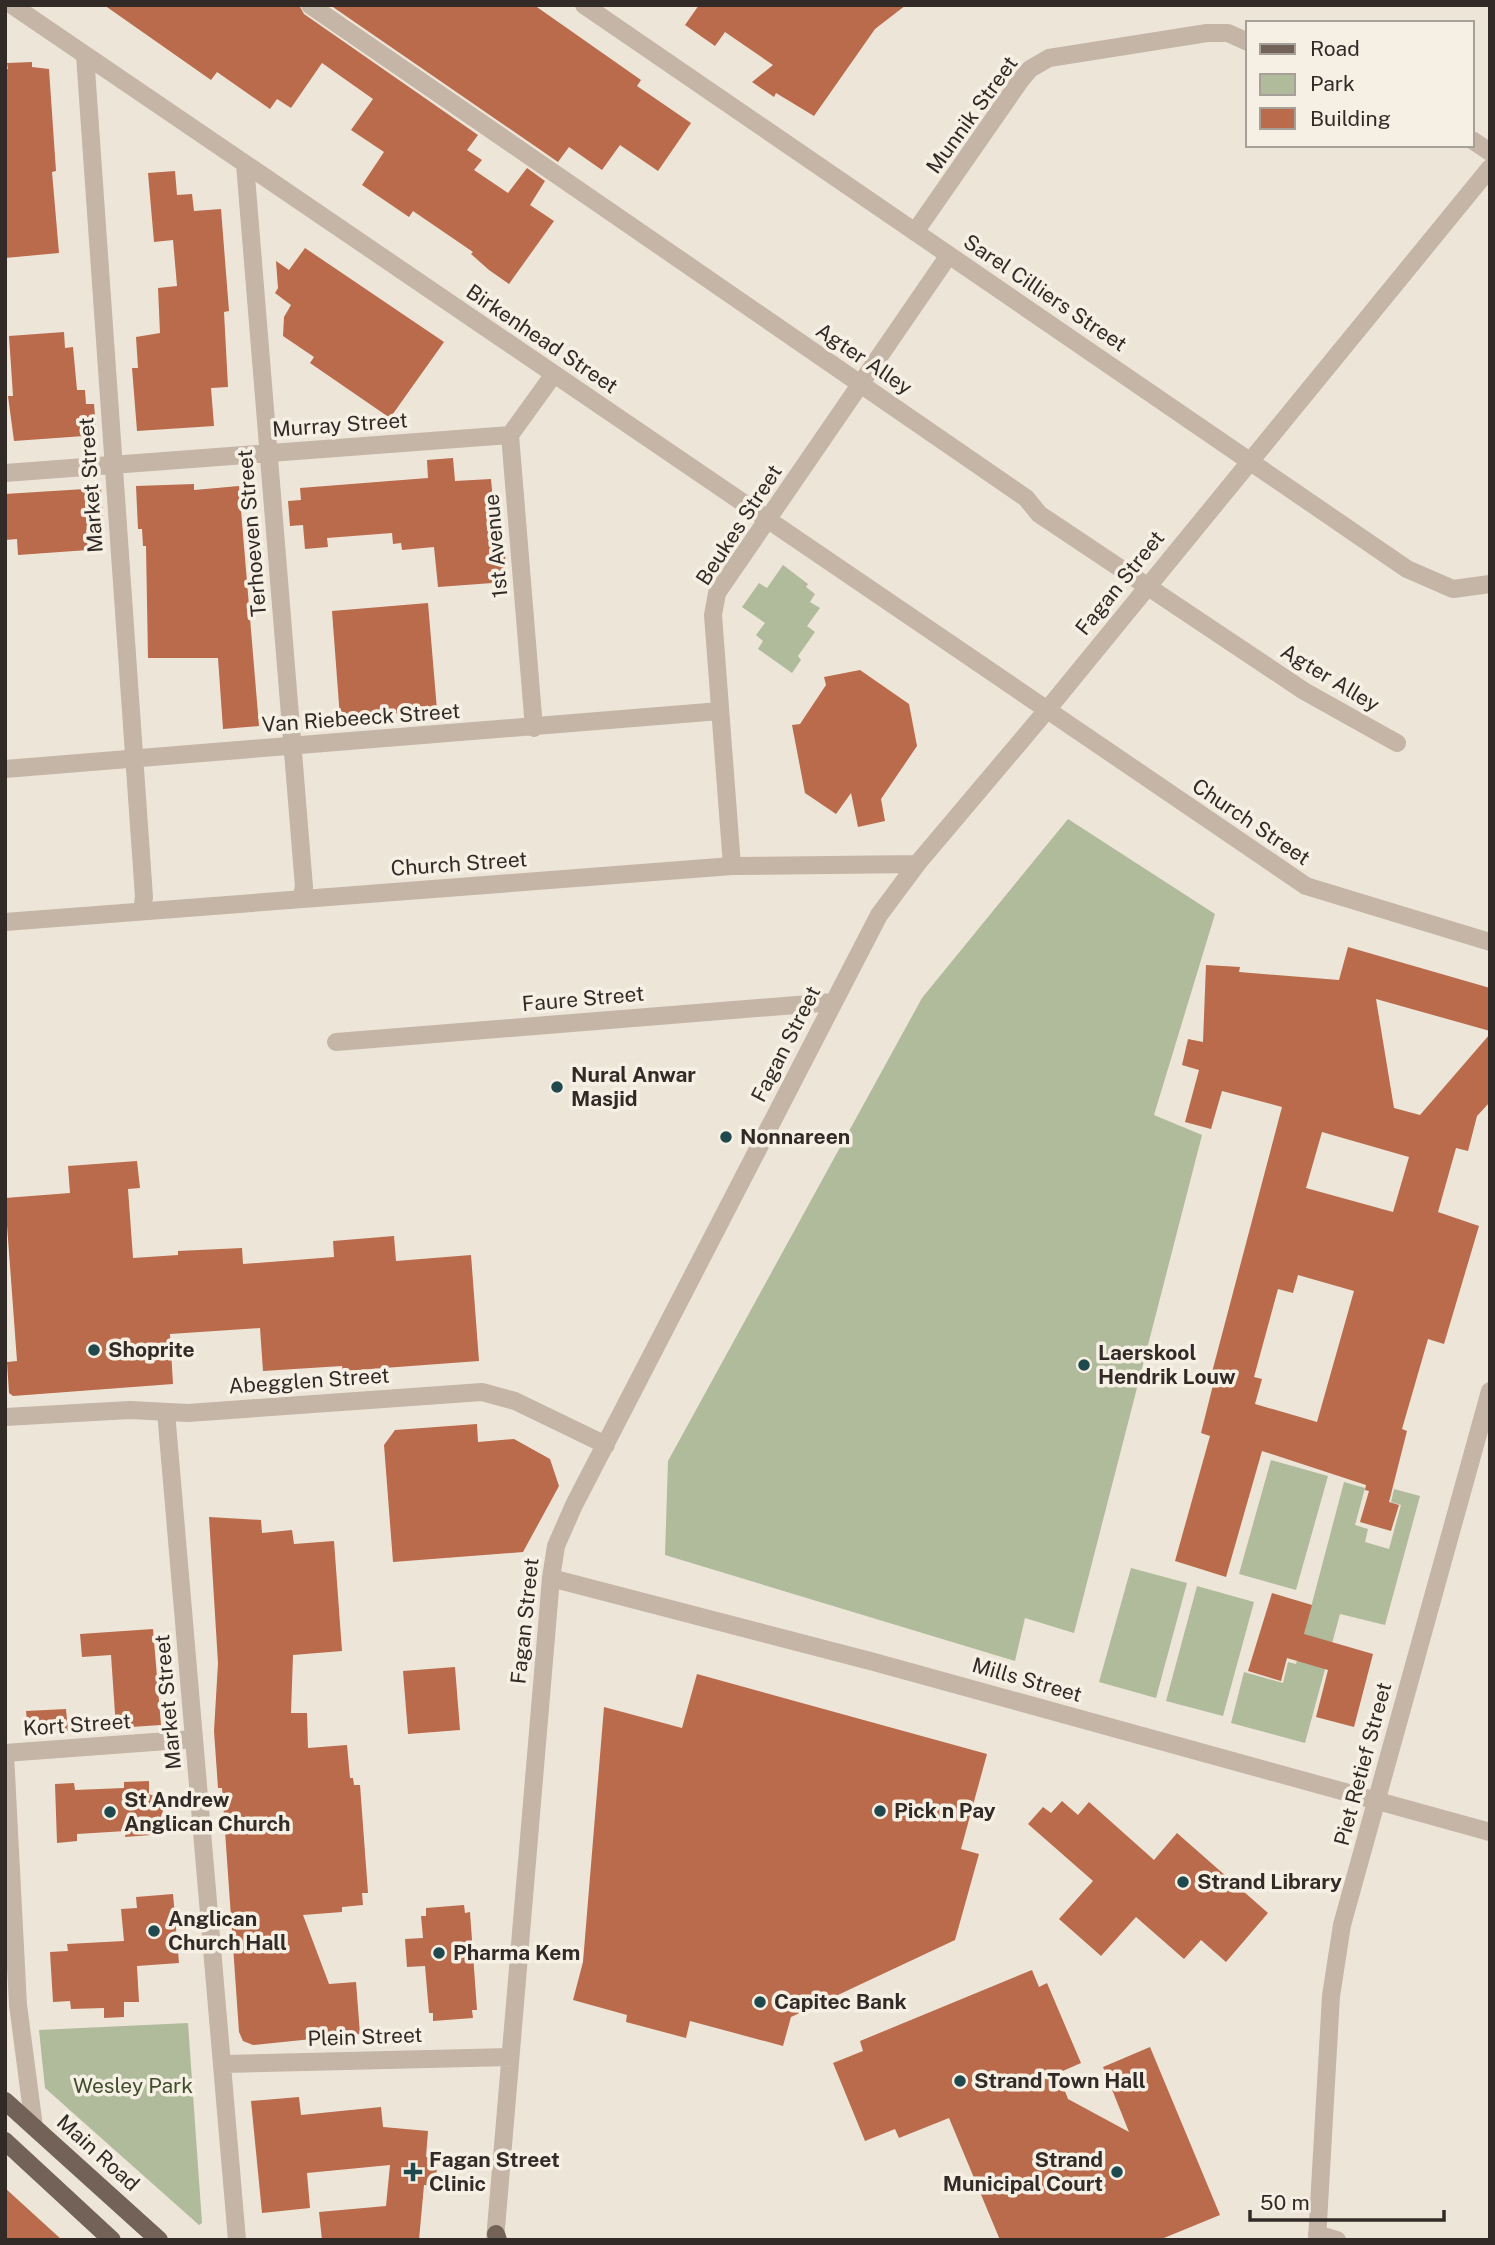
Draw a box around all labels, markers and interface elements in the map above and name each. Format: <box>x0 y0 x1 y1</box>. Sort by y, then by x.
legend <box>1246 21 1474 147</box>
text: Road <box>1310 36 1360 61</box>
street label: Munnik Street <box>921 51 1022 178</box>
text: Park <box>1310 71 1355 96</box>
text: Building <box>1310 106 1391 131</box>
street label: Sarel Cilliers Street <box>959 229 1132 356</box>
street label: Birkenhead Street <box>462 279 623 399</box>
street label: Agter Alley <box>811 317 917 400</box>
street label: Murray Street <box>271 407 409 442</box>
street label: Market Street <box>73 416 108 554</box>
street label: Terhoeven Street <box>232 448 271 618</box>
street label: Beukes Street <box>690 460 787 590</box>
street label: 1st Avenue <box>479 493 513 599</box>
street label: Fagan Street <box>1070 526 1169 640</box>
street label: Agter Alley <box>1276 638 1384 717</box>
street label: Van Riebeeck Street <box>261 698 461 737</box>
street label: Church Street <box>1188 773 1315 870</box>
street label: Church Street <box>390 846 528 881</box>
street label: Faure Street <box>521 981 645 1016</box>
street label: Fagan Street <box>746 982 825 1106</box>
place label: Nural Anwar Masjid <box>571 1062 696 1111</box>
marker: Nural Anwar Masjid <box>549 1079 565 1095</box>
place label: Nonnareen <box>740 1124 850 1149</box>
marker: Nonnareen <box>718 1129 734 1145</box>
place label: Shoprite <box>108 1337 195 1362</box>
place label: Laerskool Hendrik Louw <box>1098 1340 1236 1389</box>
marker: Shoprite <box>86 1342 102 1358</box>
marker: Laerskool Hendrik Louw <box>1076 1357 1092 1373</box>
street label: Abegglen Street <box>228 1362 390 1399</box>
street label: Fagan Street <box>505 1557 544 1685</box>
street label: Market Street <box>149 1633 186 1771</box>
street label: Mills Street <box>969 1652 1085 1707</box>
street label: Piet Retief Street <box>1329 1679 1396 1848</box>
street label: Kort Street <box>22 1708 132 1741</box>
place label: St Andrew Anglican Church <box>124 1787 290 1836</box>
place label: Pick n Pay <box>894 1798 996 1823</box>
marker: Pick n Pay <box>872 1803 888 1819</box>
marker: St Andrew Anglican Church <box>102 1804 118 1820</box>
place label: Strand Library <box>1197 1869 1342 1894</box>
marker: Strand Library <box>1175 1874 1191 1890</box>
place label: Anglican Church Hall <box>168 1906 287 1955</box>
marker: Anglican Church Hall <box>146 1923 162 1939</box>
place label: Pharma Kem <box>453 1940 580 1965</box>
marker: Pharma Kem <box>431 1945 447 1961</box>
place label: Capitec Bank <box>774 1989 907 2014</box>
marker: Capitec Bank <box>752 1994 768 2010</box>
street label: Plein Street <box>307 2022 423 2051</box>
place label: Strand Town Hall <box>974 2068 1146 2093</box>
park label: Wesley Park <box>73 2073 193 2098</box>
marker: Strand Town Hall <box>952 2073 968 2089</box>
street label: Main Road <box>52 2109 145 2196</box>
place label: Fagan Street Clinic <box>429 2147 560 2196</box>
place label: Strand Municipal Court <box>943 2147 1103 2196</box>
marker: Fagan Street Clinic <box>403 2162 423 2182</box>
marker: Strand Municipal Court <box>1109 2164 1125 2180</box>
scale bar <box>1250 2178 1444 2222</box>
text: 50 m <box>1260 2190 1310 2215</box>

